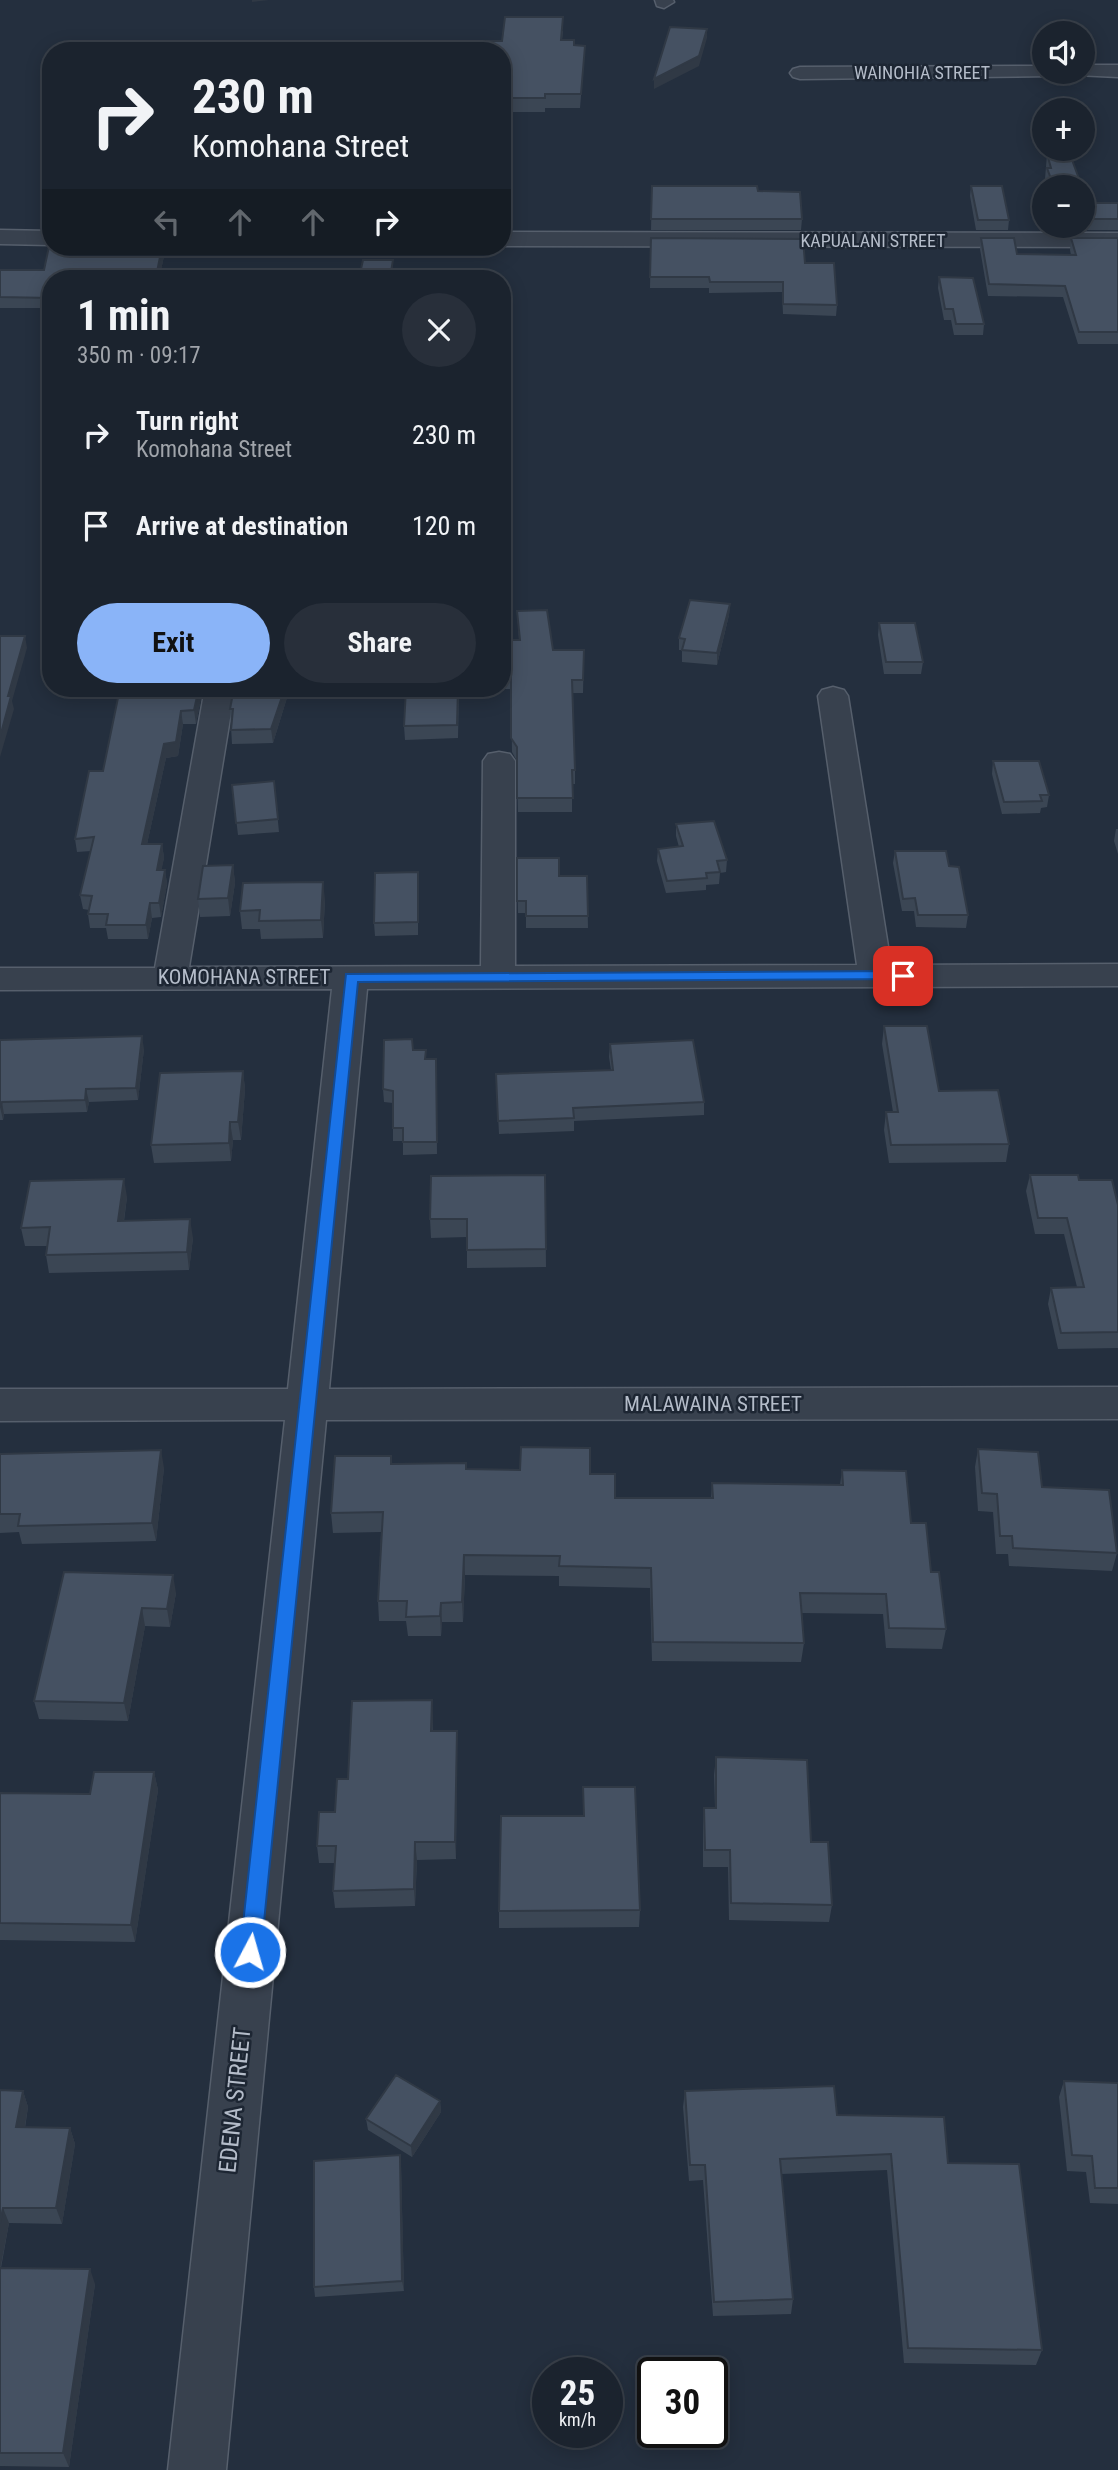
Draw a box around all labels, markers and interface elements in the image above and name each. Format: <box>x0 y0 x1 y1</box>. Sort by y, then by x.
map controls <box>1032 21 1095 238</box>
button: sound <box>1032 21 1095 84</box>
street label: WAINOHIA STREET <box>854 62 990 83</box>
text: 230 m <box>192 68 314 125</box>
icon: right <box>77 70 168 161</box>
button: + <box>1032 98 1095 161</box>
text: Komohana Street <box>192 127 409 165</box>
button: − <box>1032 175 1095 238</box>
icon: left <box>148 203 186 241</box>
icon: ahead <box>221 203 259 241</box>
icon: ahead <box>294 203 332 241</box>
icon: right <box>367 203 405 241</box>
street label: KAPUALANI STREET <box>800 230 946 251</box>
text: 1 min <box>77 291 170 340</box>
button: close <box>402 293 476 367</box>
text: 350 m · 09:17 <box>77 342 201 369</box>
text: Turn right <box>136 406 238 436</box>
icon: right <box>77 416 115 454</box>
text: 230 m <box>412 420 476 450</box>
text: Komohana Street <box>136 436 292 463</box>
icon: arrive <box>77 507 115 545</box>
text: Arrive at destination <box>136 511 348 541</box>
text: 120 m <box>412 511 476 541</box>
button: Exit <box>77 603 270 683</box>
button: Share <box>284 603 476 683</box>
pin <box>873 946 933 1006</box>
icon: arrive <box>884 957 922 995</box>
street label: KOMOHANA STREET <box>158 965 330 989</box>
street label: MALAWAINA STREET <box>624 1392 802 1416</box>
position arrow <box>213 1915 287 1989</box>
street label: EDENA STREET <box>213 2026 257 2174</box>
speed limit sign: 30 <box>637 2357 728 2448</box>
text: 25 <box>560 2373 595 2414</box>
text: km/h <box>559 2409 596 2430</box>

